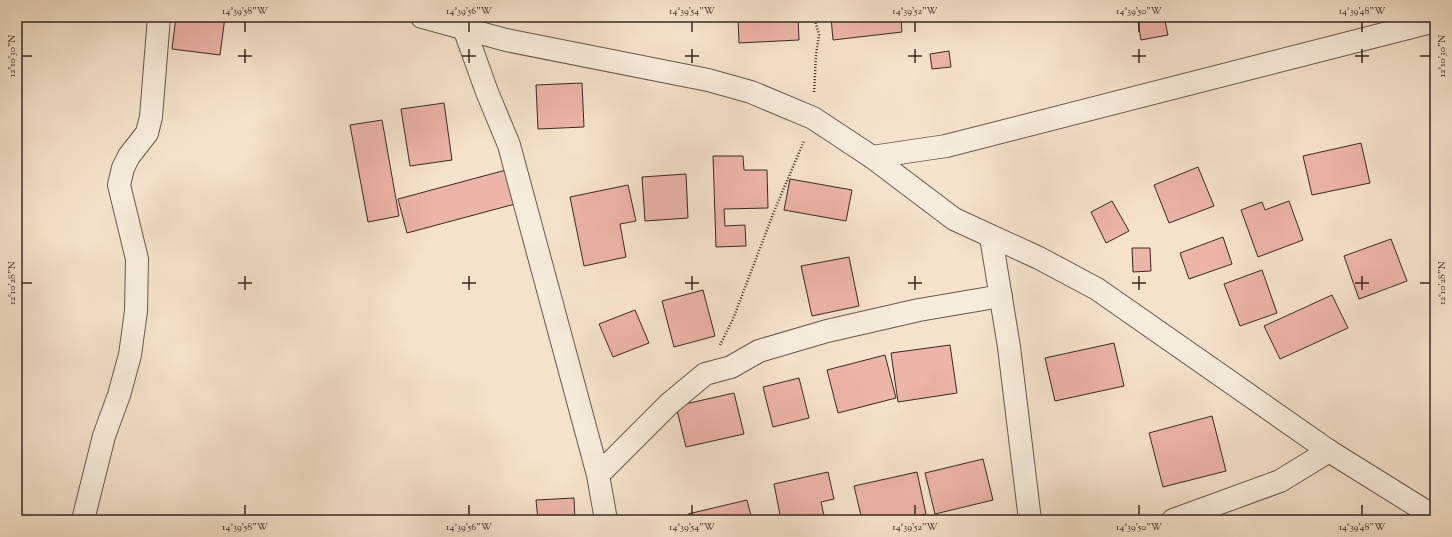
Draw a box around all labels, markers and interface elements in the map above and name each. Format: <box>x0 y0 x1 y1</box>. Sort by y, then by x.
text: 14°39'58"W <box>222 4 268 19</box>
text: 14°39'56"W <box>446 4 492 19</box>
text: 14°39'54"W <box>669 4 715 19</box>
text: 14°39'52"W <box>892 4 938 19</box>
text: 14°39'50"W <box>1116 4 1162 19</box>
text: 14°39'48"W <box>1339 4 1385 19</box>
text: 12°10'30"N <box>5 35 20 77</box>
text: 12°10'30"N <box>1435 35 1450 77</box>
text: 12°10'28"N <box>5 261 20 305</box>
text: 12°10'28"N <box>1435 261 1450 305</box>
text: 14°39'58"W <box>222 520 268 535</box>
text: 14°39'56"W <box>446 520 492 535</box>
text: 14°39'54"W <box>669 520 715 535</box>
text: 14°39'52"W <box>892 520 938 535</box>
text: 14°39'50"W <box>1116 520 1162 535</box>
text: 14°39'48"W <box>1339 520 1385 535</box>

